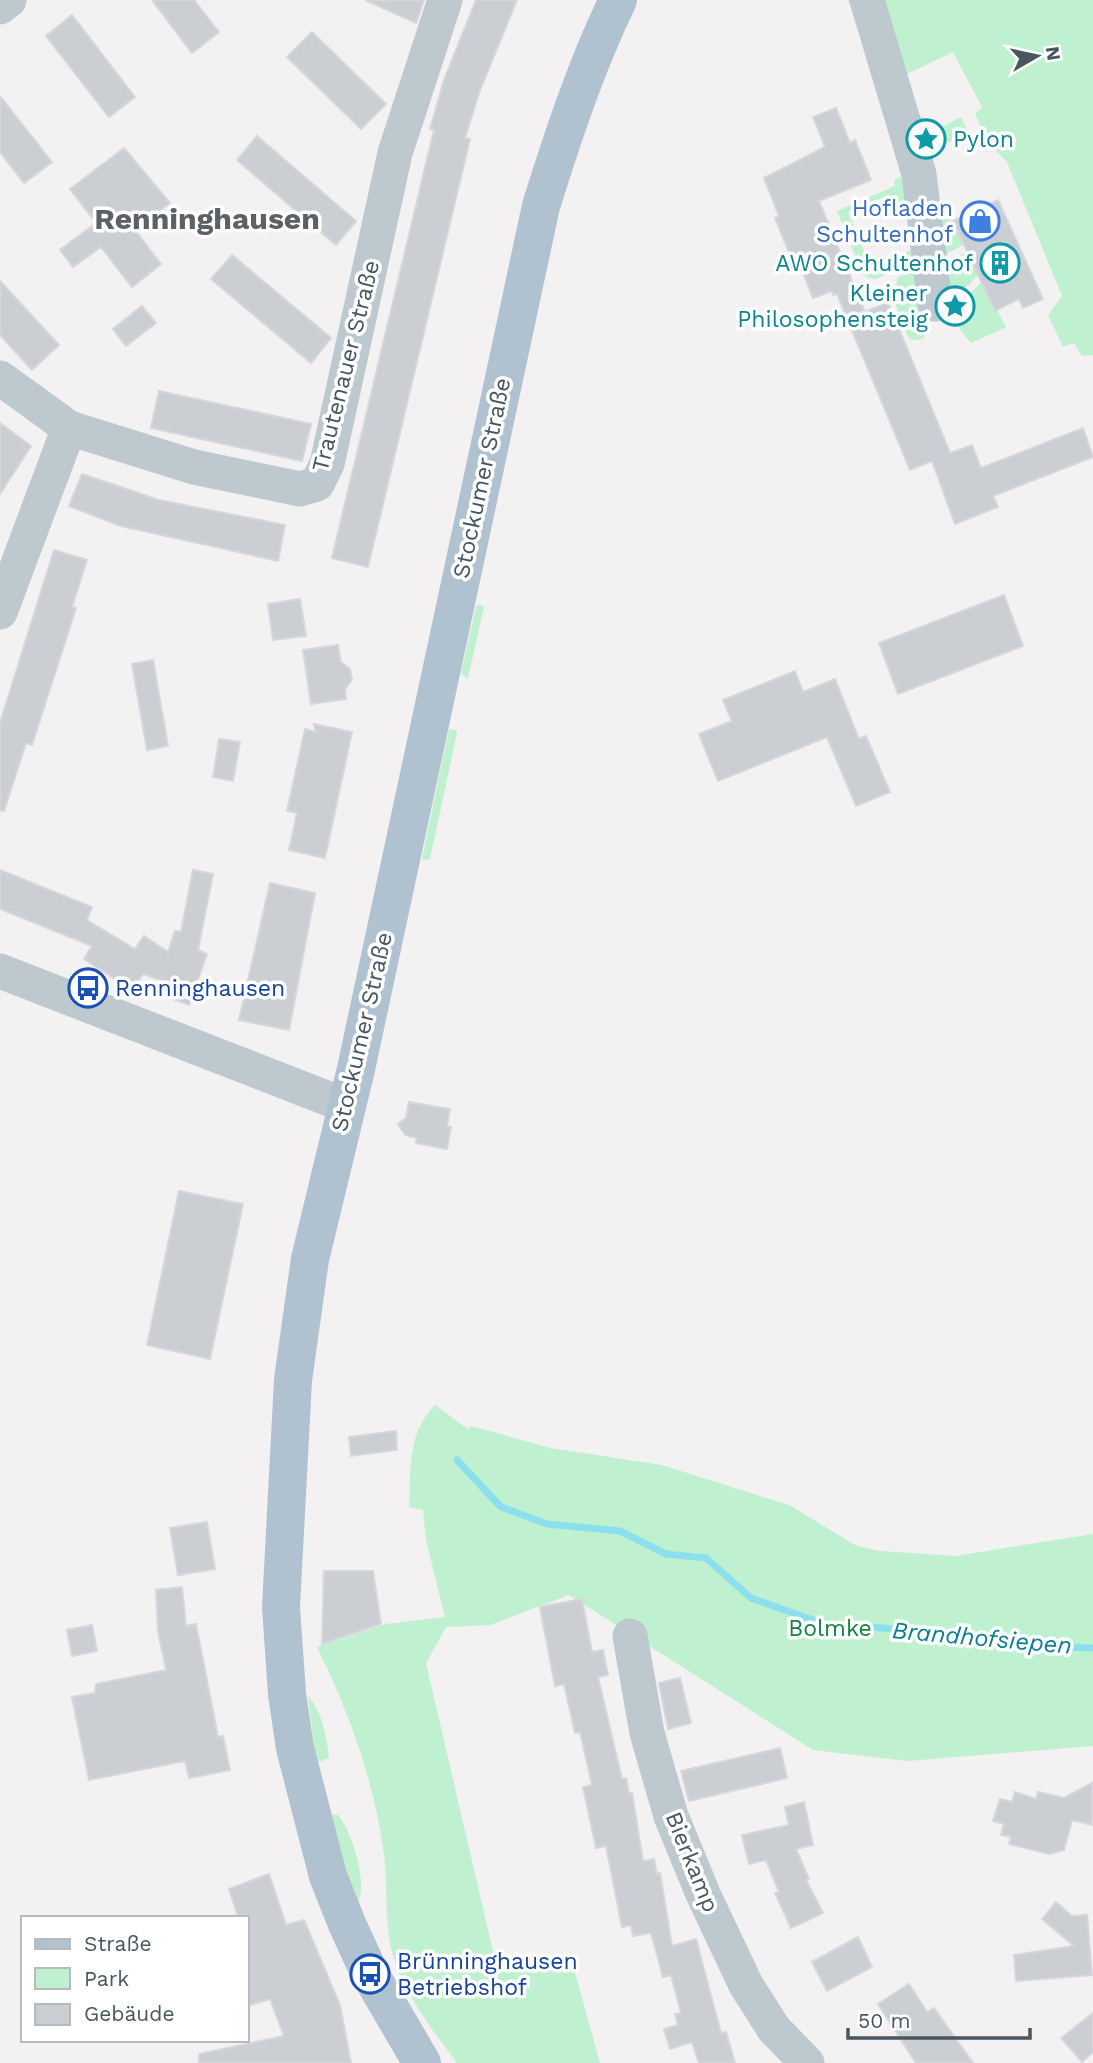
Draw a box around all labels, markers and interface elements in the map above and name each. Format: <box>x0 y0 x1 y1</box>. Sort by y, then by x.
north arrow <box>1002 21 1072 91</box>
text: N <box>1041 45 1066 62</box>
place icon: Pylon <box>905 118 947 160</box>
place label: Pylon <box>953 126 1014 153</box>
place label: Hofladen Schultenhof <box>816 195 953 248</box>
shop icon: Hofladen Schultenhof <box>959 200 1001 242</box>
district label: Renninghausen <box>94 201 320 236</box>
building icon: AWO Schultenhof <box>979 242 1021 284</box>
place label: AWO Schultenhof <box>775 250 973 277</box>
street label: Trautenauer Straße <box>307 258 385 474</box>
place label: Kleiner Philosophensteig <box>737 280 929 333</box>
place icon: Kleiner Philosophensteig <box>934 285 976 327</box>
street label: Stockumer Straße <box>448 375 516 581</box>
street label: Stockumer Straße <box>326 930 398 1134</box>
bus stop icon: Renninghausen <box>67 967 109 1009</box>
place label: Renninghausen <box>115 975 285 1002</box>
park label: Bolmke <box>788 1615 872 1642</box>
water label: Brandhofsiepen <box>891 1616 1073 1660</box>
street label: Bierkamp <box>660 1808 724 1916</box>
legend <box>21 1916 248 2042</box>
text: Straße <box>84 1931 152 1956</box>
place label: Brünninghausen Betriebshof <box>397 1948 578 2001</box>
bus stop icon: Brünninghausen Betriebshof <box>349 1953 391 1995</box>
text: Park <box>84 1966 129 1991</box>
scale bar <box>848 1996 1030 2040</box>
text: Gebäude <box>84 2001 175 2026</box>
text: 50 m <box>858 2008 910 2033</box>

